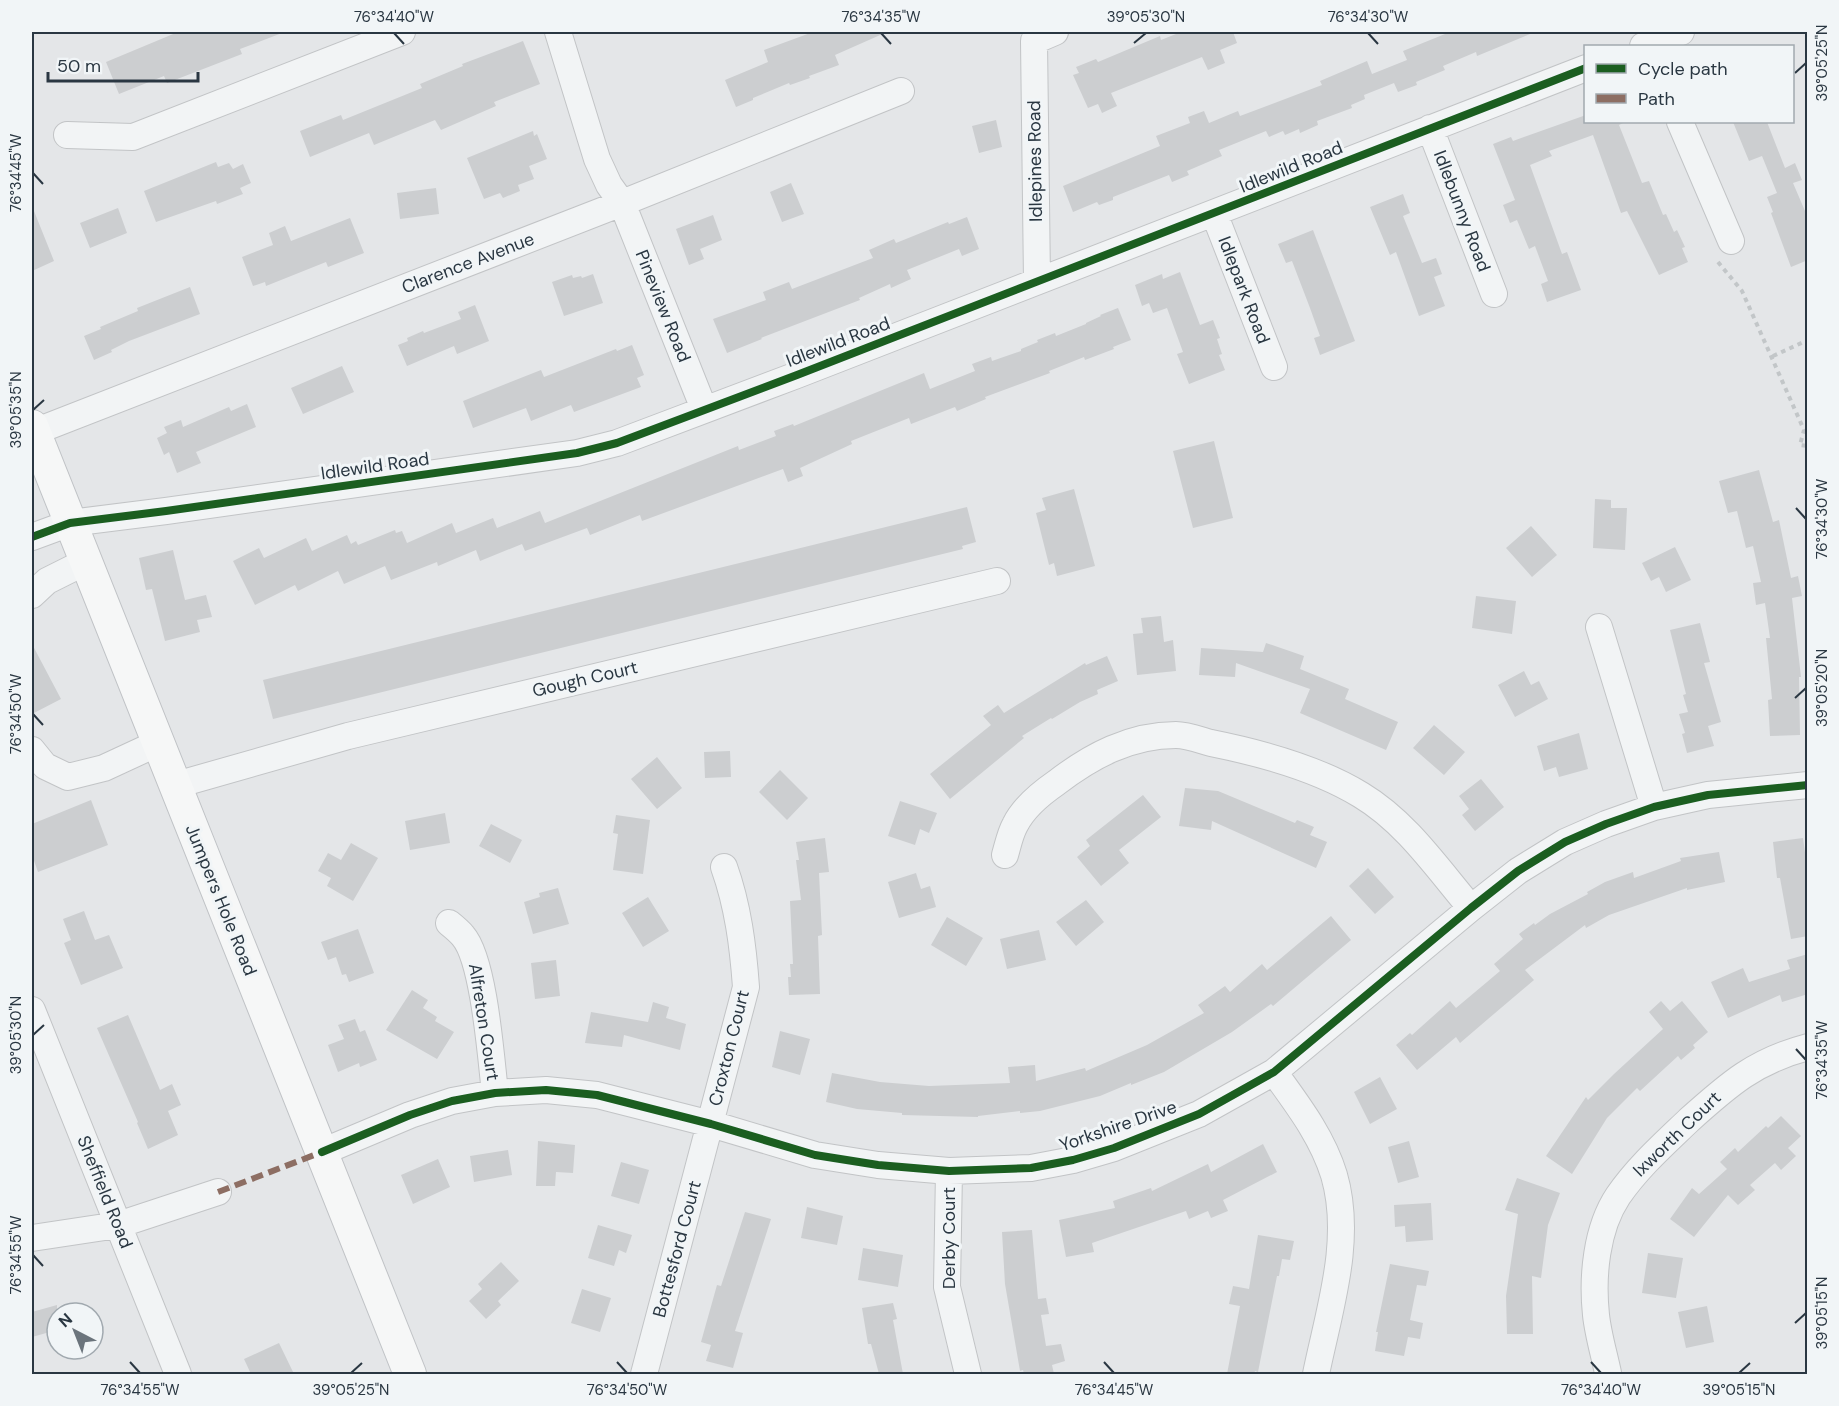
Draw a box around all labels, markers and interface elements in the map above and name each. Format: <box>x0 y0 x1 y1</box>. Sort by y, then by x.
text: 76°34'40"W <box>354 7 434 27</box>
text: 76°34'35"W <box>841 7 921 27</box>
text: 39°05'30"N <box>1107 7 1185 27</box>
text: 76°34'30"W <box>1328 7 1409 27</box>
text: 39°05'25"N <box>1812 25 1832 101</box>
scale bar <box>48 45 198 83</box>
legend <box>1584 45 1794 123</box>
text: 50 m <box>57 54 101 78</box>
text: Cycle path <box>1638 57 1728 81</box>
text: Path <box>1638 87 1675 111</box>
street label: Idlepines Road <box>1022 100 1048 222</box>
text: 76°34'45"W <box>6 133 26 212</box>
street label: Idlewild Road <box>1236 135 1346 199</box>
street label: Idlebunny Road <box>1428 147 1496 275</box>
street label: Clarence Avenue <box>398 227 538 299</box>
street label: Idlepark Road <box>1213 233 1275 347</box>
street label: Pineview Road <box>630 246 696 366</box>
street label: Idlewild Road <box>783 311 893 373</box>
text: 39°05'35"N <box>6 371 26 449</box>
street label: Idlewild Road <box>319 447 431 485</box>
text: 76°34'30"W <box>1812 478 1832 559</box>
text: 39°05'20"N <box>1812 649 1832 727</box>
street label: Gough Court <box>530 655 640 703</box>
text: 76°34'50"W <box>6 673 26 754</box>
street label: Jumpers Hole Road <box>180 821 262 979</box>
street label: Alfreton Court <box>463 962 505 1082</box>
street label: Croxton Court <box>703 988 755 1108</box>
text: 39°05'30"N <box>6 996 26 1074</box>
text: 76°34'35"W <box>1812 1020 1832 1100</box>
street label: Ixworth Court <box>1628 1086 1726 1182</box>
street label: Yorkshire Drive <box>1056 1095 1180 1157</box>
street label: Sheffield Road <box>71 1132 139 1252</box>
street label: Bottesford Court <box>647 1178 707 1320</box>
street label: Derby Court <box>937 1187 961 1289</box>
text: 76°34'55"W <box>6 1215 26 1295</box>
text: 39°05'15"N <box>1812 1277 1832 1349</box>
north arrow <box>45 1301 105 1361</box>
text: N <box>54 1309 77 1332</box>
text: 76°34'55"W <box>100 1380 180 1400</box>
text: 39°05'25"N <box>313 1380 389 1400</box>
text: 76°34'50"W <box>587 1380 668 1400</box>
text: 76°34'45"W <box>1075 1380 1154 1400</box>
text: 76°34'40"W <box>1561 1380 1641 1400</box>
text: 39°05'15"N <box>1703 1380 1775 1400</box>

